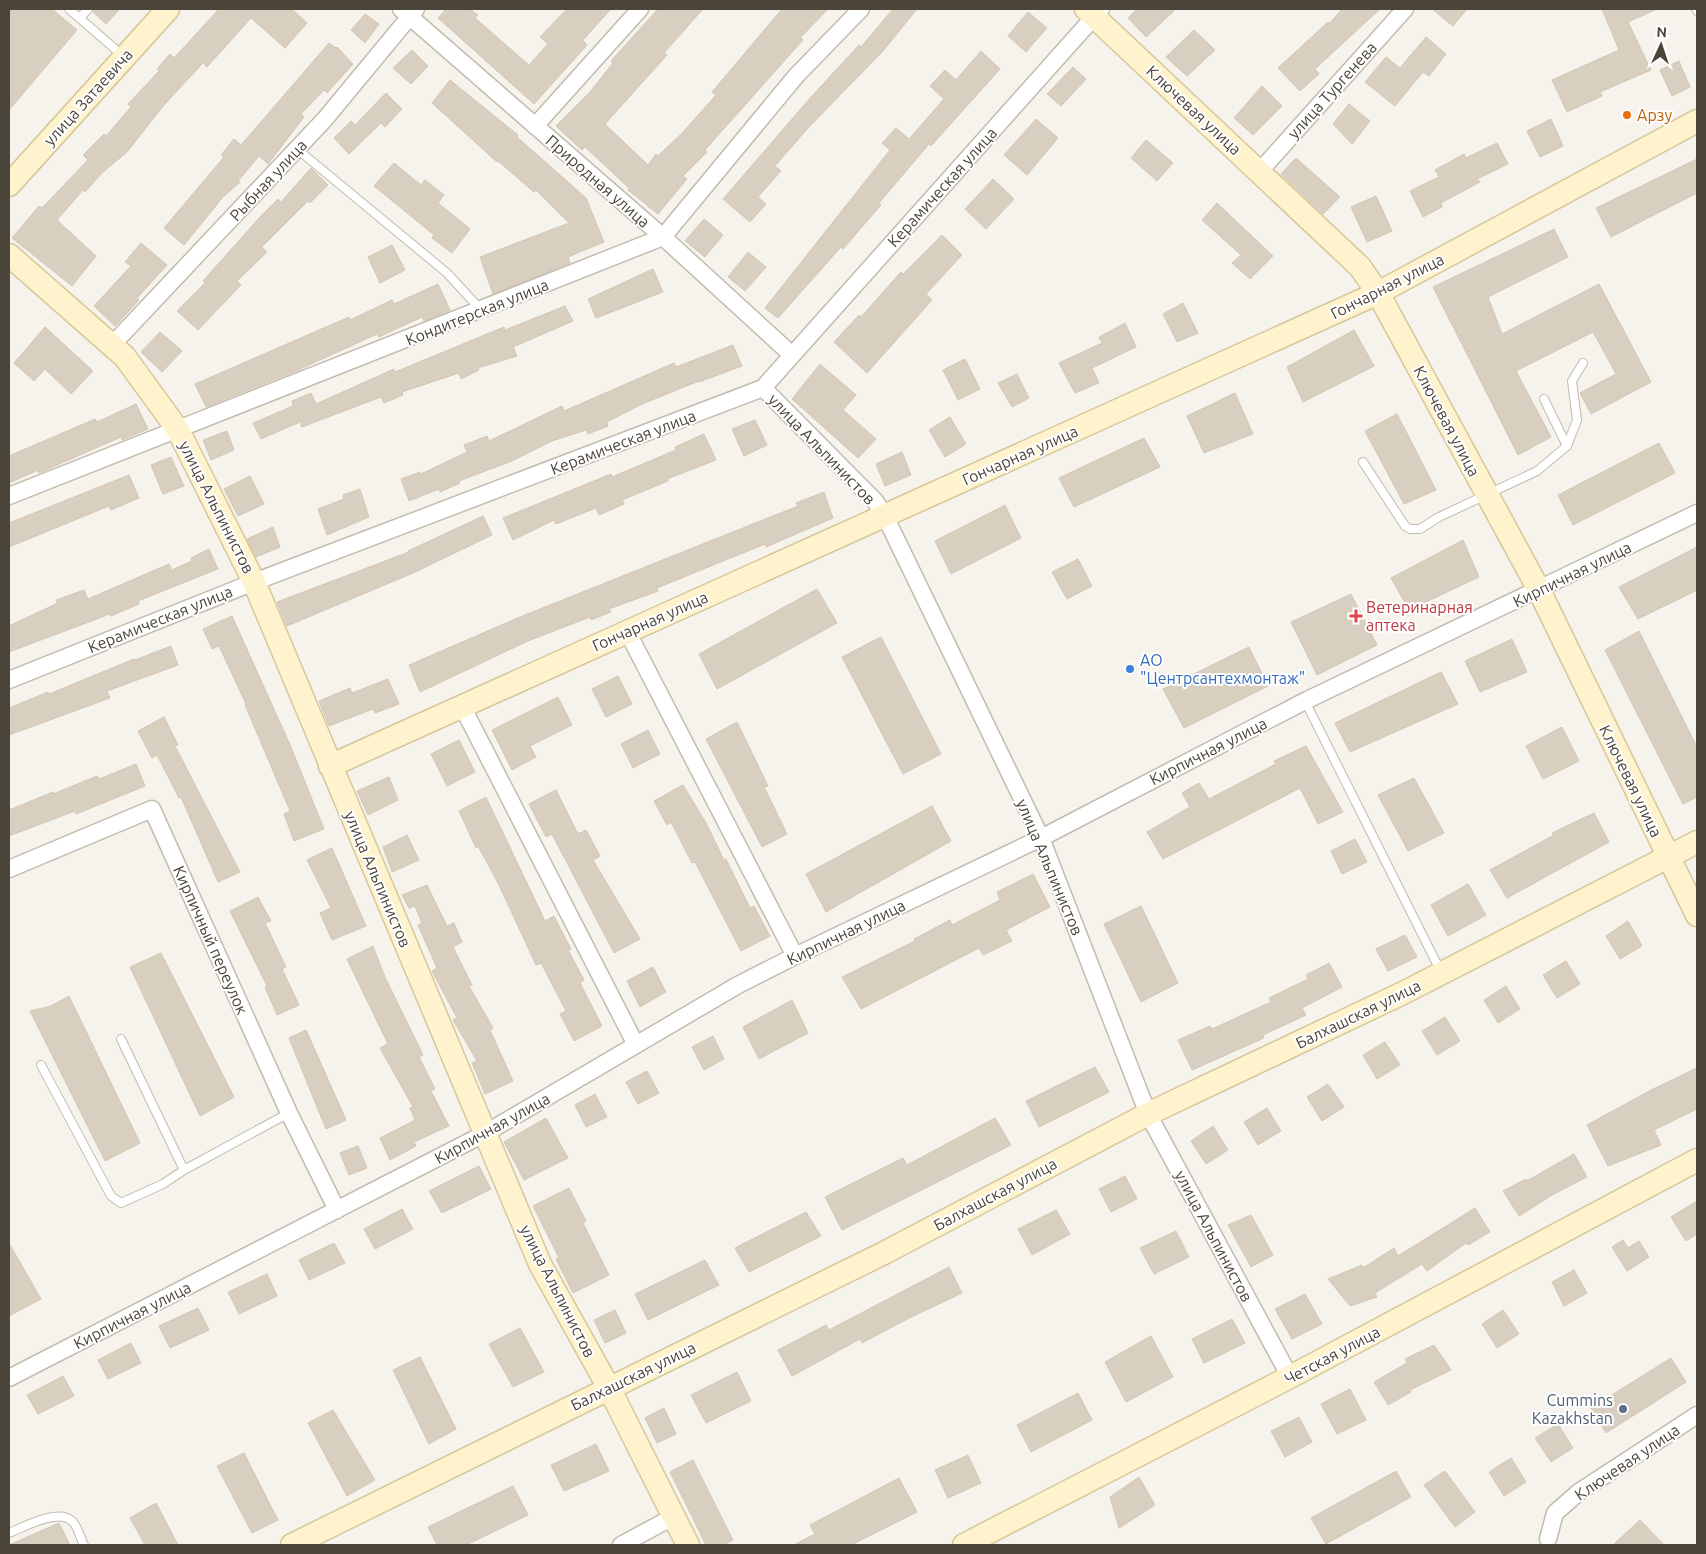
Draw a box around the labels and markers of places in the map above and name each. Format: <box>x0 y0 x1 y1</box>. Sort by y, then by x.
place label: Арзу <box>1637 106 1672 124</box>
marker: Арзу <box>1621 109 1633 121</box>
place label: Ветеринарная аптека <box>1366 598 1473 634</box>
marker: Ветеринарная аптека <box>1350 610 1362 622</box>
place label: АО "Центрсантехмонтаж" <box>1140 651 1305 687</box>
marker: АО "Центрсантехмонтаж" <box>1124 663 1136 675</box>
place label: Cummins Kazakhstan <box>1532 1391 1613 1427</box>
marker: Cummins Kazakhstan <box>1617 1403 1629 1415</box>

